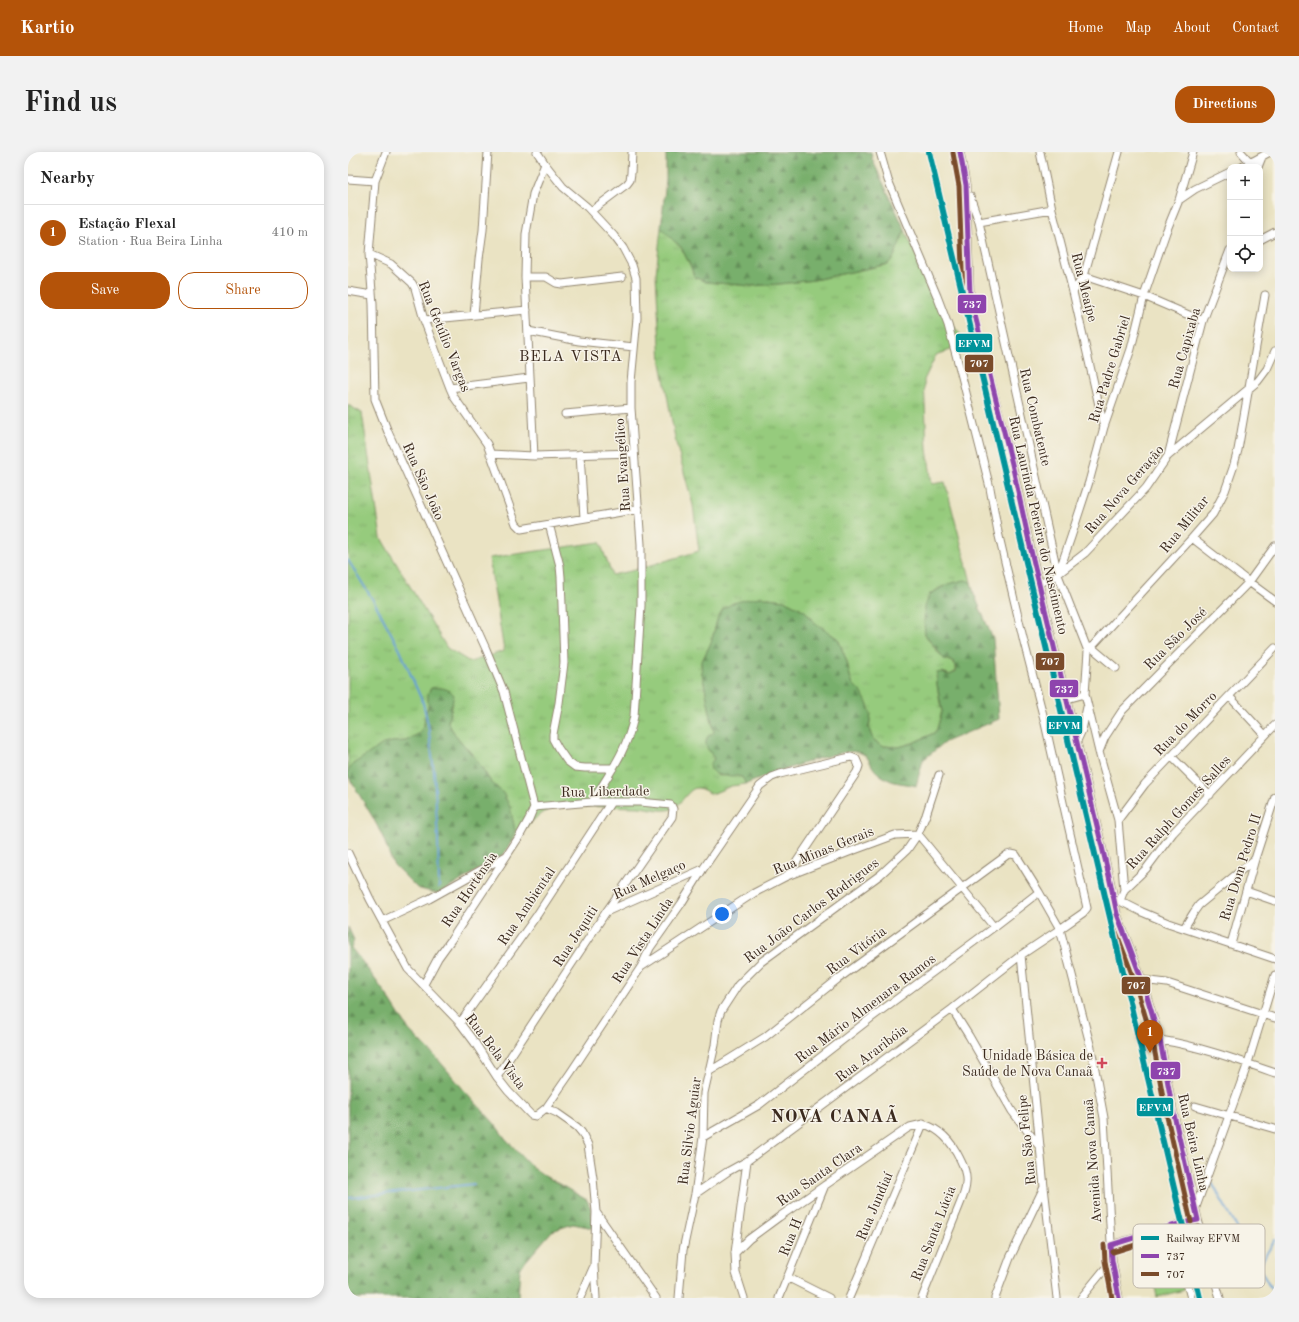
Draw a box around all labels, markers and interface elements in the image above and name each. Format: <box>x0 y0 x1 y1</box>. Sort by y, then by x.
text: Kartio <box>20 19 75 38</box>
text: Home <box>1068 21 1103 35</box>
text: Map <box>1125 21 1151 35</box>
text: About <box>1173 21 1210 35</box>
text: Contact <box>1232 21 1279 35</box>
button: Directions <box>1175 86 1275 123</box>
text: Find us <box>24 90 117 118</box>
map controls <box>1227 164 1263 272</box>
button: + <box>1227 164 1263 200</box>
text: Nearby <box>40 170 95 187</box>
button: − <box>1227 200 1263 236</box>
text: Estação Flexal <box>78 217 176 232</box>
text: 1 <box>49 226 57 239</box>
text: 410 m <box>271 226 308 239</box>
text: Station · Rua Beira Linha <box>78 235 222 248</box>
button: locate <box>1227 236 1263 272</box>
street label: Rua Meaípe <box>1069 251 1099 323</box>
button: Save <box>40 272 170 309</box>
button: Share <box>178 272 308 309</box>
street label: Rua Getúlio Vargas <box>415 279 473 394</box>
line badge: 737 <box>957 294 987 314</box>
text: 737 <box>962 300 982 311</box>
street label: Rua Capixaba <box>1167 306 1203 391</box>
street label: Rua Padre Gabriel <box>1087 314 1133 425</box>
line badge: EFVM <box>955 333 993 353</box>
text: EFVM <box>957 339 991 350</box>
district label: BELA VISTA <box>519 350 623 365</box>
line badge: 707 <box>964 354 994 373</box>
text: 707 <box>969 359 989 370</box>
street label: Rua Combatente <box>1017 367 1053 468</box>
street label: Rua Laurinda Pereira do Nascimento <box>1006 415 1070 636</box>
street label: Rua Evangélico <box>613 417 633 512</box>
street label: Rua São João <box>400 441 446 522</box>
street label: Rua Nova Geração <box>1083 443 1167 537</box>
street label: Rua Militar <box>1158 493 1212 556</box>
street label: Rua São José <box>1142 605 1210 673</box>
line badge: 707 <box>1035 652 1065 671</box>
text: 707 <box>1040 657 1060 668</box>
line badge: 737 <box>1049 679 1079 698</box>
text: 737 <box>1054 685 1074 696</box>
street label: Rua do Morro <box>1152 689 1220 759</box>
line badge: EFVM <box>1046 715 1083 735</box>
text: EFVM <box>1047 721 1081 732</box>
street label: Rua Ralph Gomes Salles <box>1124 753 1233 872</box>
street label: Rua Liberdade <box>560 784 650 800</box>
street label: Rua Dom Pedro II <box>1218 812 1264 923</box>
street label: Rua Minas Gerais <box>771 824 876 878</box>
street label: Rua Hortênsia <box>439 849 500 930</box>
street label: Rua João Carlos Rodrigues <box>742 856 882 966</box>
street label: Rua Melgaço <box>611 858 688 902</box>
street label: Rua Ambiental <box>496 865 558 948</box>
street label: Rua Vista Linda <box>610 895 676 986</box>
street label: Rua Jequiti <box>551 903 601 969</box>
your location <box>712 904 732 924</box>
street label: Rua Vitória <box>824 924 889 978</box>
street label: Rua Mário Almenara Ramos <box>793 952 938 1066</box>
line badge: 707 <box>1121 976 1151 995</box>
text: 707 <box>1126 981 1146 992</box>
street label: Rua Bela Vista <box>462 1011 528 1092</box>
pin: 1 <box>1137 1020 1163 1053</box>
street label: Rua Araribóia <box>833 1022 910 1085</box>
place label: Unidade Básica de Saúde de Nova Canaã <box>962 1049 1093 1079</box>
marker: Unidade Básica de Saúde de Nova Canaã <box>1096 1057 1108 1069</box>
line badge: 737 <box>1150 1061 1181 1080</box>
text: 737 <box>1156 1067 1176 1078</box>
street label: Rua Silvio Aguiar <box>676 1076 704 1186</box>
street label: Rua Beira Linha <box>1175 1092 1211 1193</box>
street label: Rua São Felipe <box>1015 1094 1039 1186</box>
line badge: EFVM <box>1136 1097 1174 1117</box>
street label: Avenida Nova Canaã <box>1082 1098 1104 1224</box>
text: EFVM <box>1138 1103 1172 1114</box>
district label: NOVA CANAÃ <box>771 1104 899 1126</box>
street label: Rua Santa Clara <box>775 1140 865 1209</box>
street label: Rua Jundiaí <box>854 1170 896 1243</box>
street label: Rua Santa Lúcia <box>909 1184 959 1283</box>
street label: Rua H <box>777 1216 805 1258</box>
legend <box>1133 1224 1265 1288</box>
text: Railway EFVM <box>1166 1234 1240 1245</box>
text: 737 <box>1166 1252 1185 1263</box>
text: 707 <box>1166 1270 1185 1281</box>

